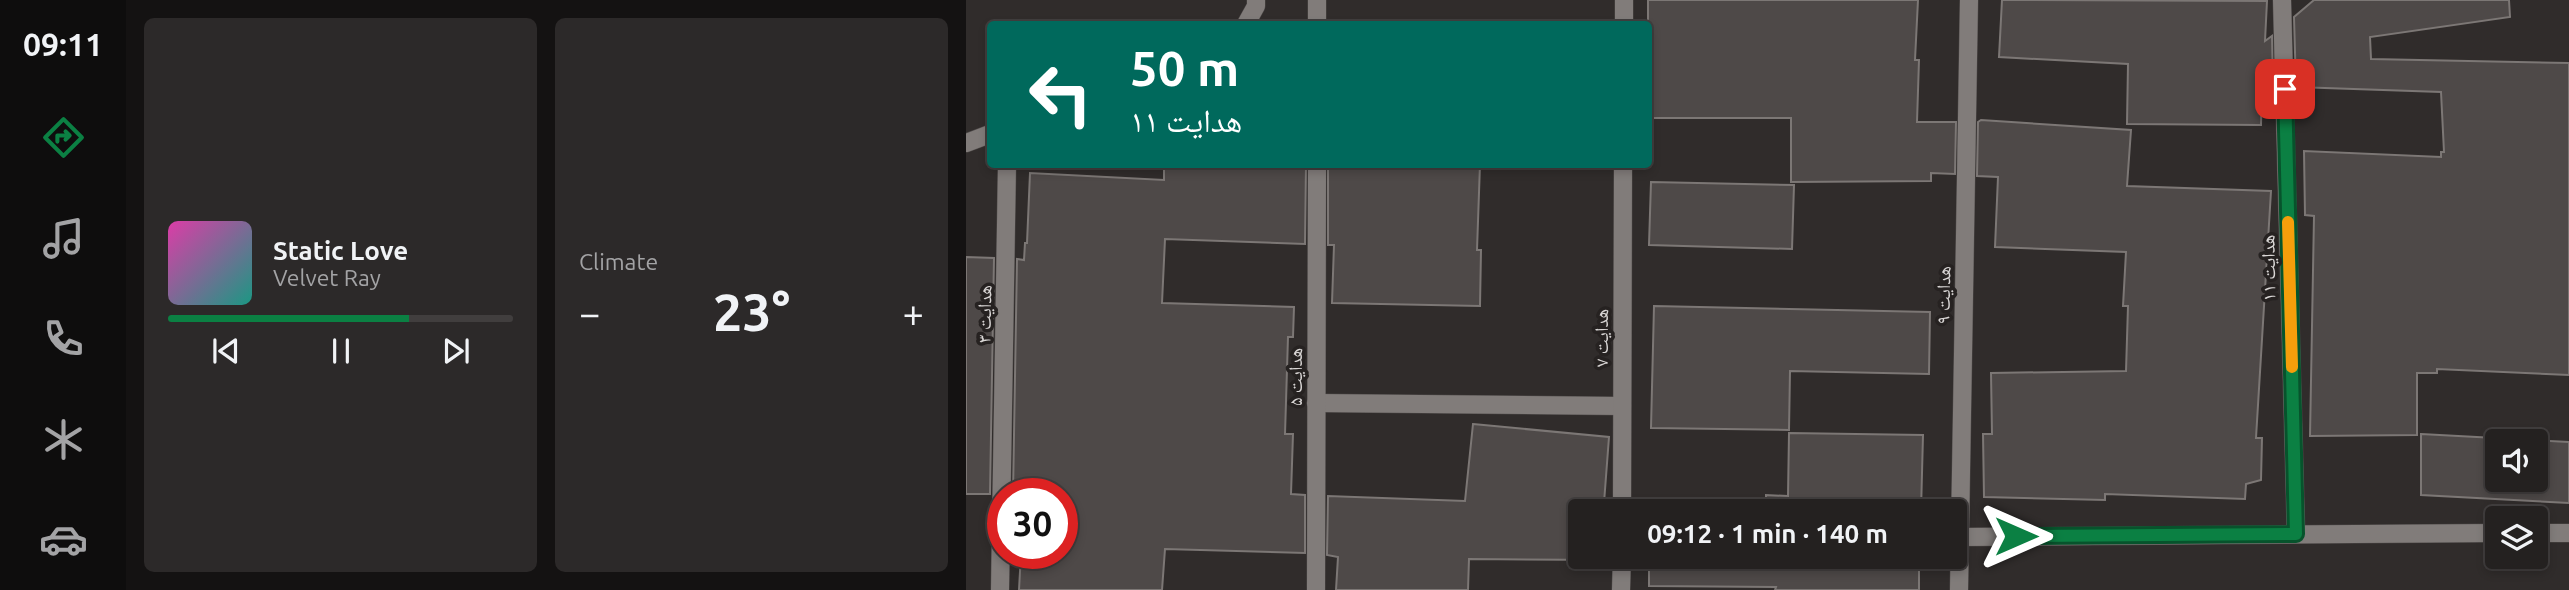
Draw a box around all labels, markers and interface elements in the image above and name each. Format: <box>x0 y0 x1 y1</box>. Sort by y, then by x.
text: 09:11 <box>23 26 103 62</box>
text: 50 m <box>1130 40 1239 95</box>
icon: left <box>1015 49 1106 140</box>
pin <box>2255 59 2315 119</box>
icon: arrive <box>2266 70 2304 108</box>
text: هدایت ۱۱ <box>1130 102 1242 138</box>
icon: directions <box>39 113 88 162</box>
icon: music <box>39 214 88 263</box>
street label: هدایت ۱۱ <box>2256 234 2280 302</box>
text: Static Love <box>273 236 408 265</box>
text: Climate <box>579 249 658 274</box>
text: Velvet Ray <box>273 265 381 290</box>
street label: هدایت ۹ <box>1931 266 1955 324</box>
text: 23° <box>713 283 790 341</box>
street label: هدایت ۳ <box>972 285 996 343</box>
text: − <box>579 292 600 334</box>
text: + <box>903 292 924 334</box>
street label: هدایت ۷ <box>1590 309 1612 367</box>
icon: phone <box>39 314 88 363</box>
icon: previous <box>207 332 245 370</box>
icon: pause <box>322 332 360 370</box>
icon: next <box>437 332 475 370</box>
street label: هدایت ۵ <box>1284 348 1306 406</box>
icon: climate <box>39 415 88 464</box>
map controls <box>2485 429 2548 569</box>
button: sound <box>2485 429 2548 492</box>
speed limit sign: 30 <box>987 478 1078 569</box>
position arrow <box>1979 499 2053 573</box>
button: layers <box>2485 506 2548 569</box>
icon: car <box>39 515 88 564</box>
text: 09:12 · 1 min · 140 m <box>1647 519 1888 548</box>

